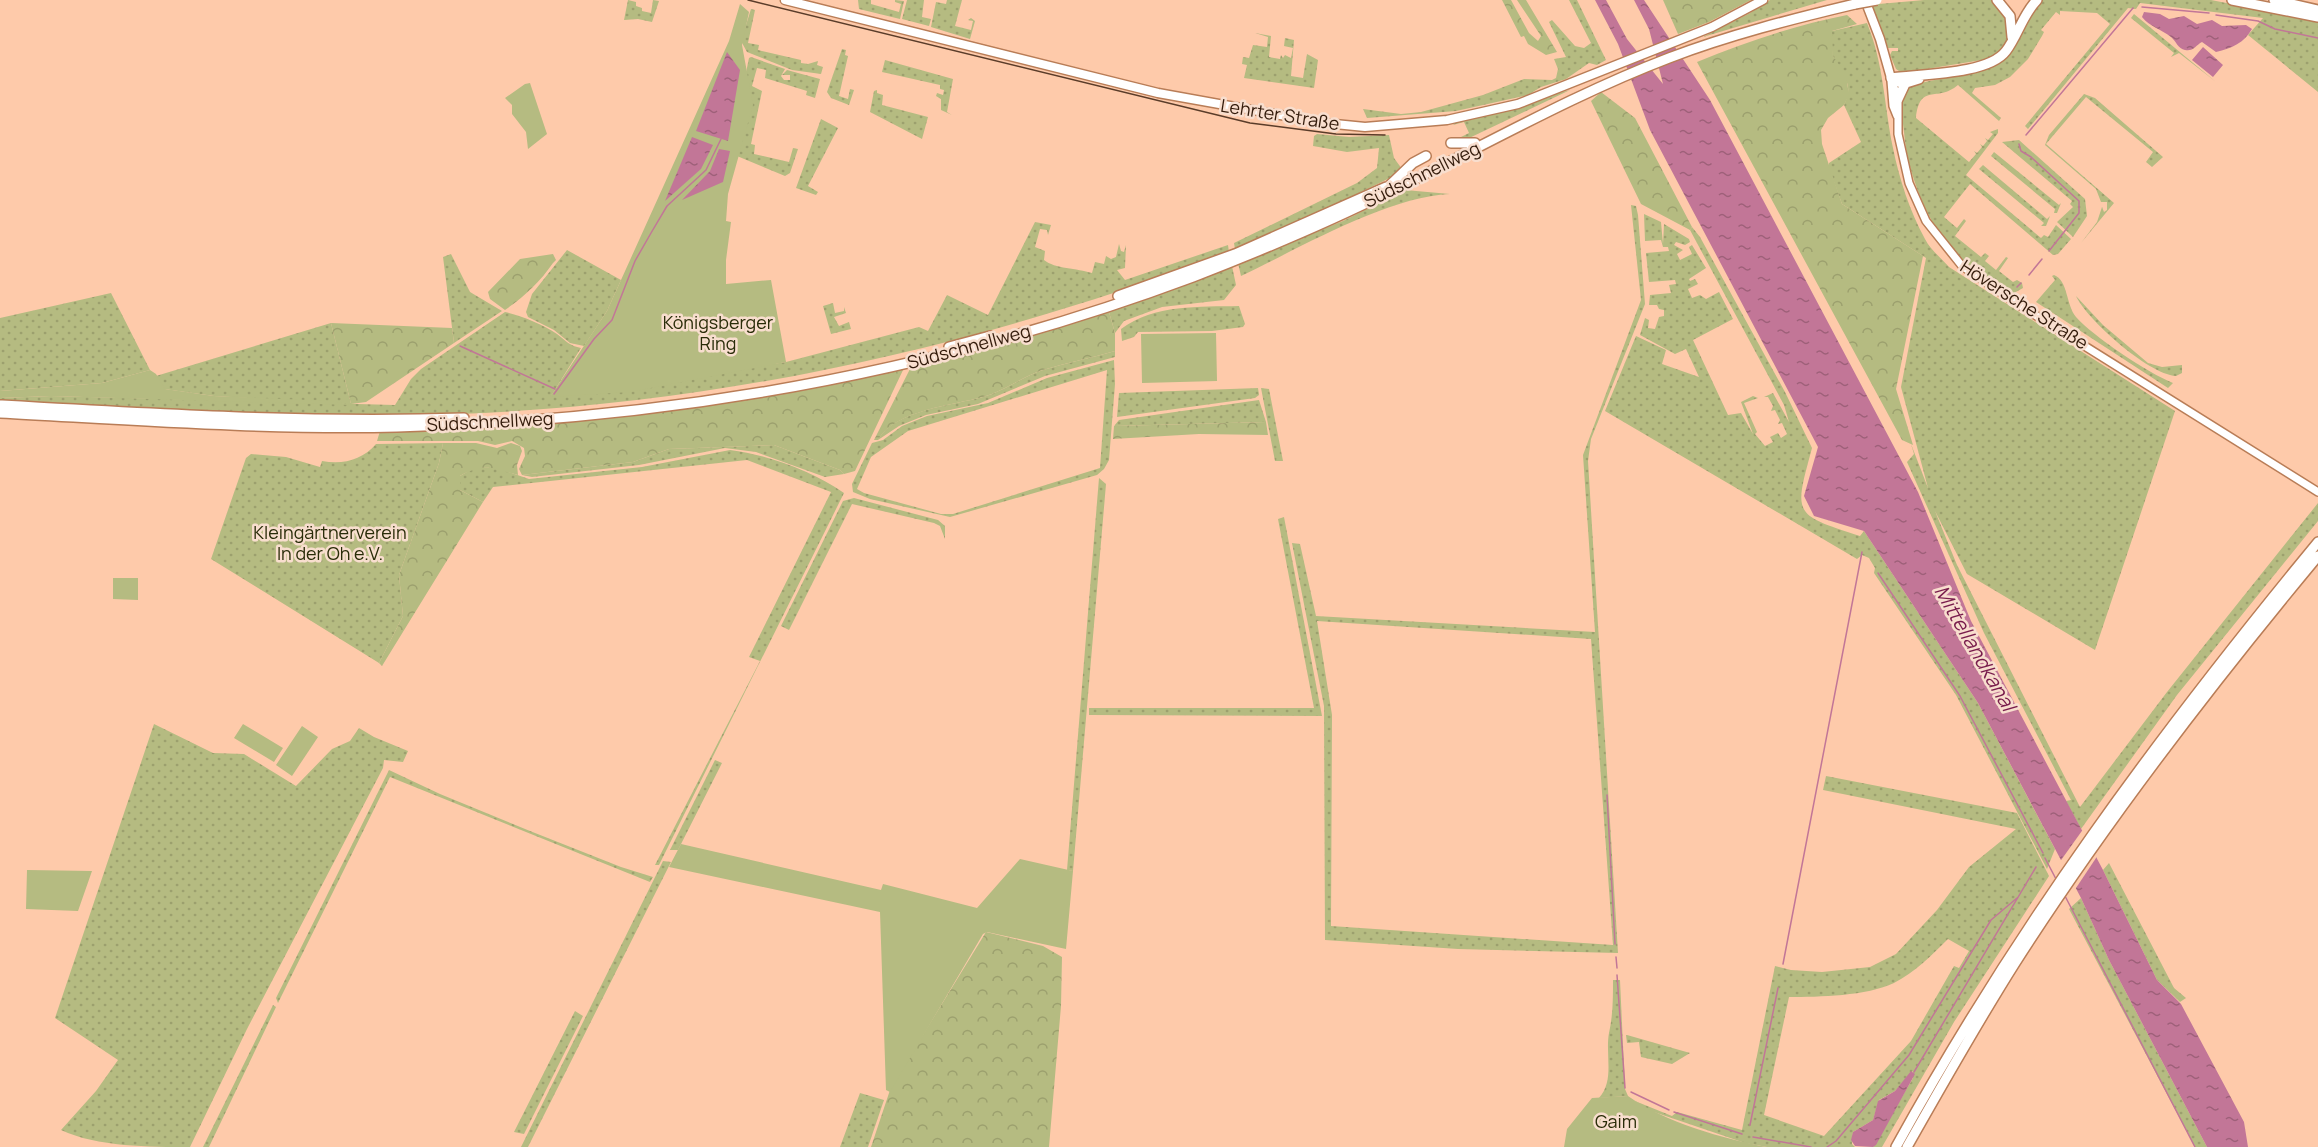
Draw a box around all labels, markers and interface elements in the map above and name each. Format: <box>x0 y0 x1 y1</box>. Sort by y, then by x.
street label: Lehrter Straße <box>1219 93 1341 135</box>
street label: Südschnellweg <box>1359 136 1484 213</box>
street label: Höversche Straße <box>1956 254 2093 355</box>
park label: Königsberger Ring <box>663 310 774 355</box>
street label: Südschnellweg <box>904 318 1033 374</box>
street label: Südschnellweg <box>426 406 554 436</box>
park label: Kleingärtnerverein In der Oh e.V. <box>253 520 407 565</box>
water label: Mittellandkanal <box>1929 580 2023 717</box>
park label: Gaim <box>1595 1109 1637 1133</box>

